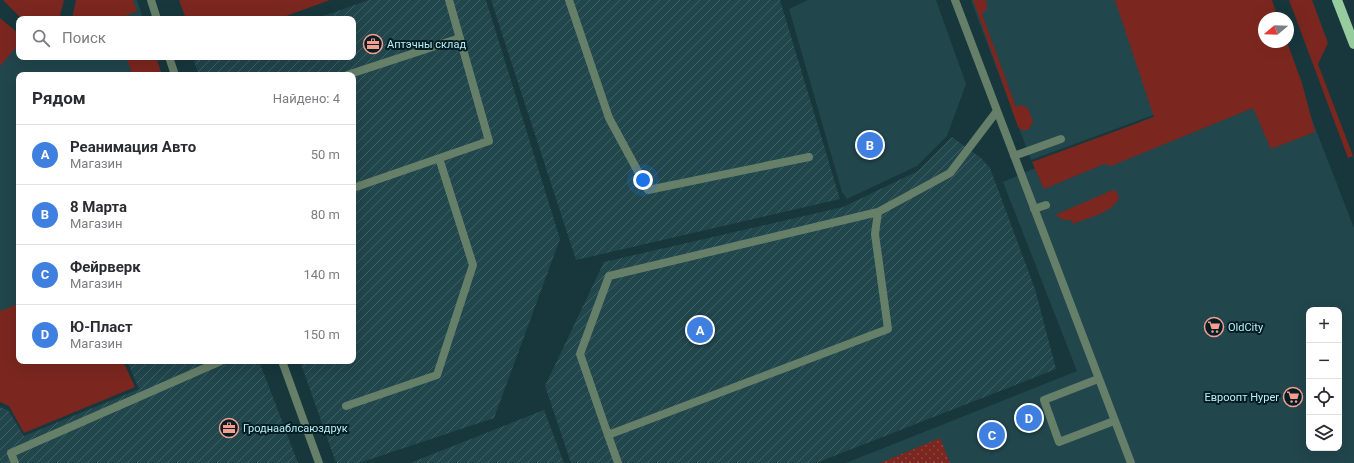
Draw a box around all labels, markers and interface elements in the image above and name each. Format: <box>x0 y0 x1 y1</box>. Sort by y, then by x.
north arrow <box>1258 12 1294 48</box>
search box <box>16 16 356 60</box>
icon: search <box>30 27 52 49</box>
text: Поиск <box>62 29 106 47</box>
office icon: Аптэчны склад <box>362 33 384 55</box>
place label: Аптэчны склад <box>387 38 466 51</box>
text: Рядом <box>32 88 86 108</box>
text: Найдено: 4 <box>273 91 340 106</box>
pin: B <box>857 130 883 160</box>
text: Реанимация Авто <box>70 138 196 156</box>
text: A <box>41 147 49 162</box>
text: 50 m <box>311 147 340 162</box>
text: Магазин <box>70 156 123 171</box>
your location <box>633 170 653 190</box>
text: 8 Марта <box>70 198 127 216</box>
text: B <box>41 207 49 222</box>
text: 80 m <box>311 207 340 222</box>
text: Магазин <box>70 216 123 231</box>
text: Фейрверк <box>70 258 141 276</box>
text: C <box>41 267 49 282</box>
text: 140 m <box>303 267 340 282</box>
text: Магазин <box>70 276 123 291</box>
map controls <box>1306 307 1342 451</box>
button: + <box>1306 307 1342 343</box>
pin: A <box>687 315 713 345</box>
supermarket icon: OldCity <box>1203 316 1225 338</box>
text: Ю-Пласт <box>70 318 133 336</box>
place label: OldCity <box>1228 321 1264 334</box>
text: D <box>41 327 49 342</box>
text: 150 m <box>303 327 340 342</box>
text: Магазин <box>70 336 123 351</box>
button: − <box>1306 343 1342 379</box>
button: locate <box>1306 379 1342 415</box>
supermarket icon: Евроопт Hyper <box>1282 386 1304 408</box>
place label: Евроопт Hyper <box>1205 391 1279 404</box>
pin: D <box>1016 403 1042 433</box>
button: layers <box>1306 415 1342 451</box>
office icon: Гроднааблсаюздрук <box>218 417 240 439</box>
pin: C <box>979 420 1005 450</box>
place label: Гроднааблсаюздрук <box>243 422 348 435</box>

